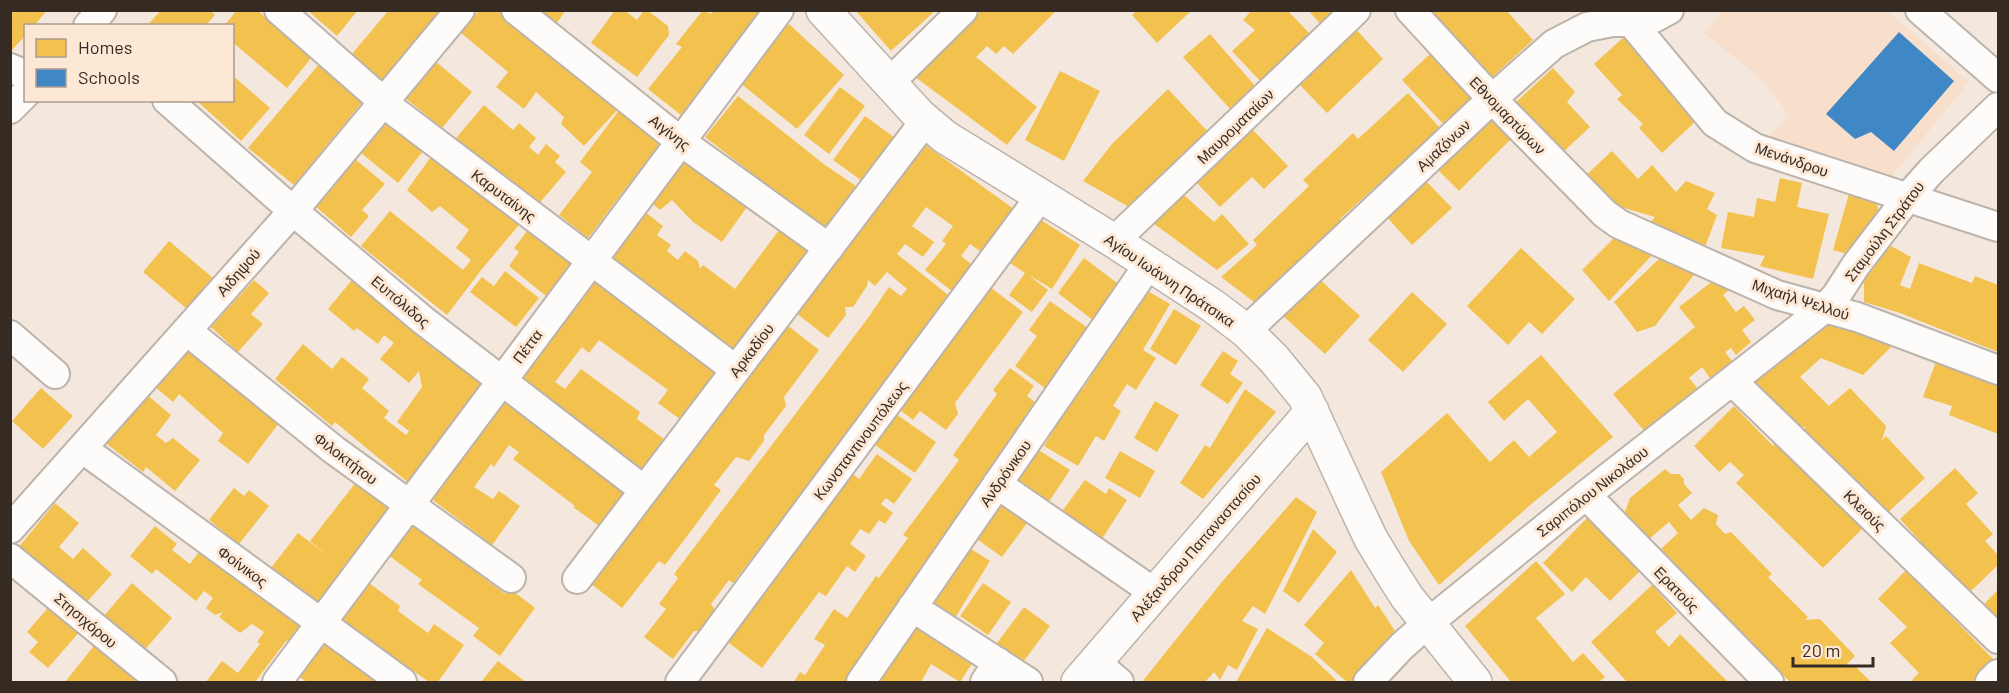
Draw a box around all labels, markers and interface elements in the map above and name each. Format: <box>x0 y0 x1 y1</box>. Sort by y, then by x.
legend <box>24 24 234 102</box>
text: Homes <box>78 36 132 58</box>
text: Schools <box>78 66 140 88</box>
street label: Εθνομαρτύρων <box>1466 72 1550 158</box>
street label: Μαυροματαίων <box>1193 85 1277 167</box>
street label: Αιγίνης <box>646 110 694 154</box>
street label: Αμαζόνων <box>1412 115 1474 175</box>
street label: Μενάνδρου <box>1753 138 1831 180</box>
street label: Καρυταίνης <box>468 165 540 225</box>
street label: Σταμούλη Στράτου <box>1841 177 1927 285</box>
street label: Αγίου Ιωάννη Πράτσικα <box>1101 230 1239 331</box>
street label: Αιδηψού <box>212 244 264 300</box>
street label: Ευπόλιδος <box>368 271 434 331</box>
street label: Μιχαήλ Ψελλού <box>1750 275 1852 323</box>
street label: Αρκαδίου <box>725 320 777 380</box>
street label: Πέττα <box>508 325 546 367</box>
street label: Κωνσταντινουπόλεως <box>809 377 911 503</box>
street label: Φιλοκτήτου <box>311 428 381 488</box>
street label: Ανδρόνικου <box>976 436 1034 510</box>
street label: Σαριπόλου Νικολάου <box>1533 442 1651 540</box>
street label: Αλέξανδρου Παπαναστασίου <box>1126 469 1264 625</box>
street label: Κλειούς <box>1840 486 1890 534</box>
street label: Φοίνικος <box>215 542 271 590</box>
street label: Ερατούς <box>1651 562 1703 616</box>
street label: Στησιχόρου <box>51 589 121 651</box>
scale bar <box>1793 630 1872 668</box>
text: 20 m <box>1802 639 1840 661</box>

